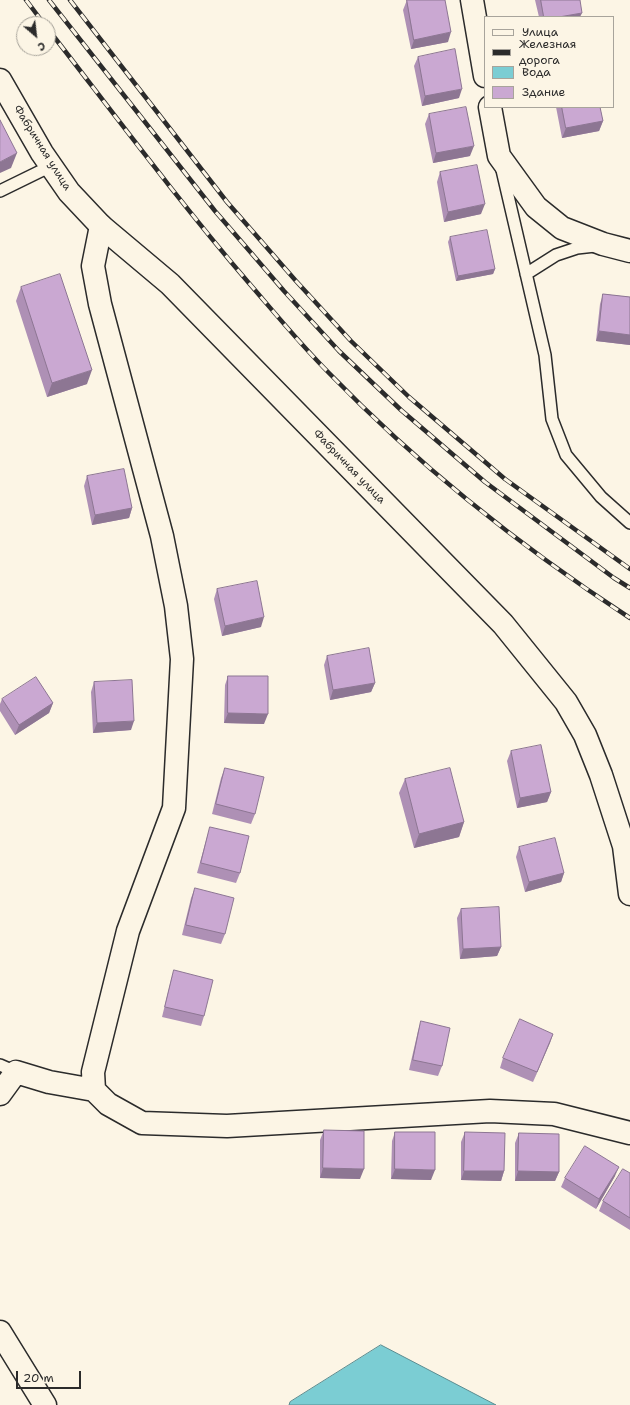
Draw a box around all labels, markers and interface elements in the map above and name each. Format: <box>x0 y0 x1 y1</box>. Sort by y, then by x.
north arrow <box>16 16 56 56</box>
legend <box>484 16 614 108</box>
text: Улица <box>522 24 558 40</box>
text: Железная дорога <box>519 36 576 68</box>
text: С <box>35 38 48 54</box>
text: Вода <box>522 64 551 80</box>
text: Здание <box>522 84 565 100</box>
street label: Фабричная улица <box>10 103 74 193</box>
street label: Фабричная улица <box>310 427 388 507</box>
scale bar <box>18 1363 83 1389</box>
text: 20 m <box>23 1370 54 1386</box>

